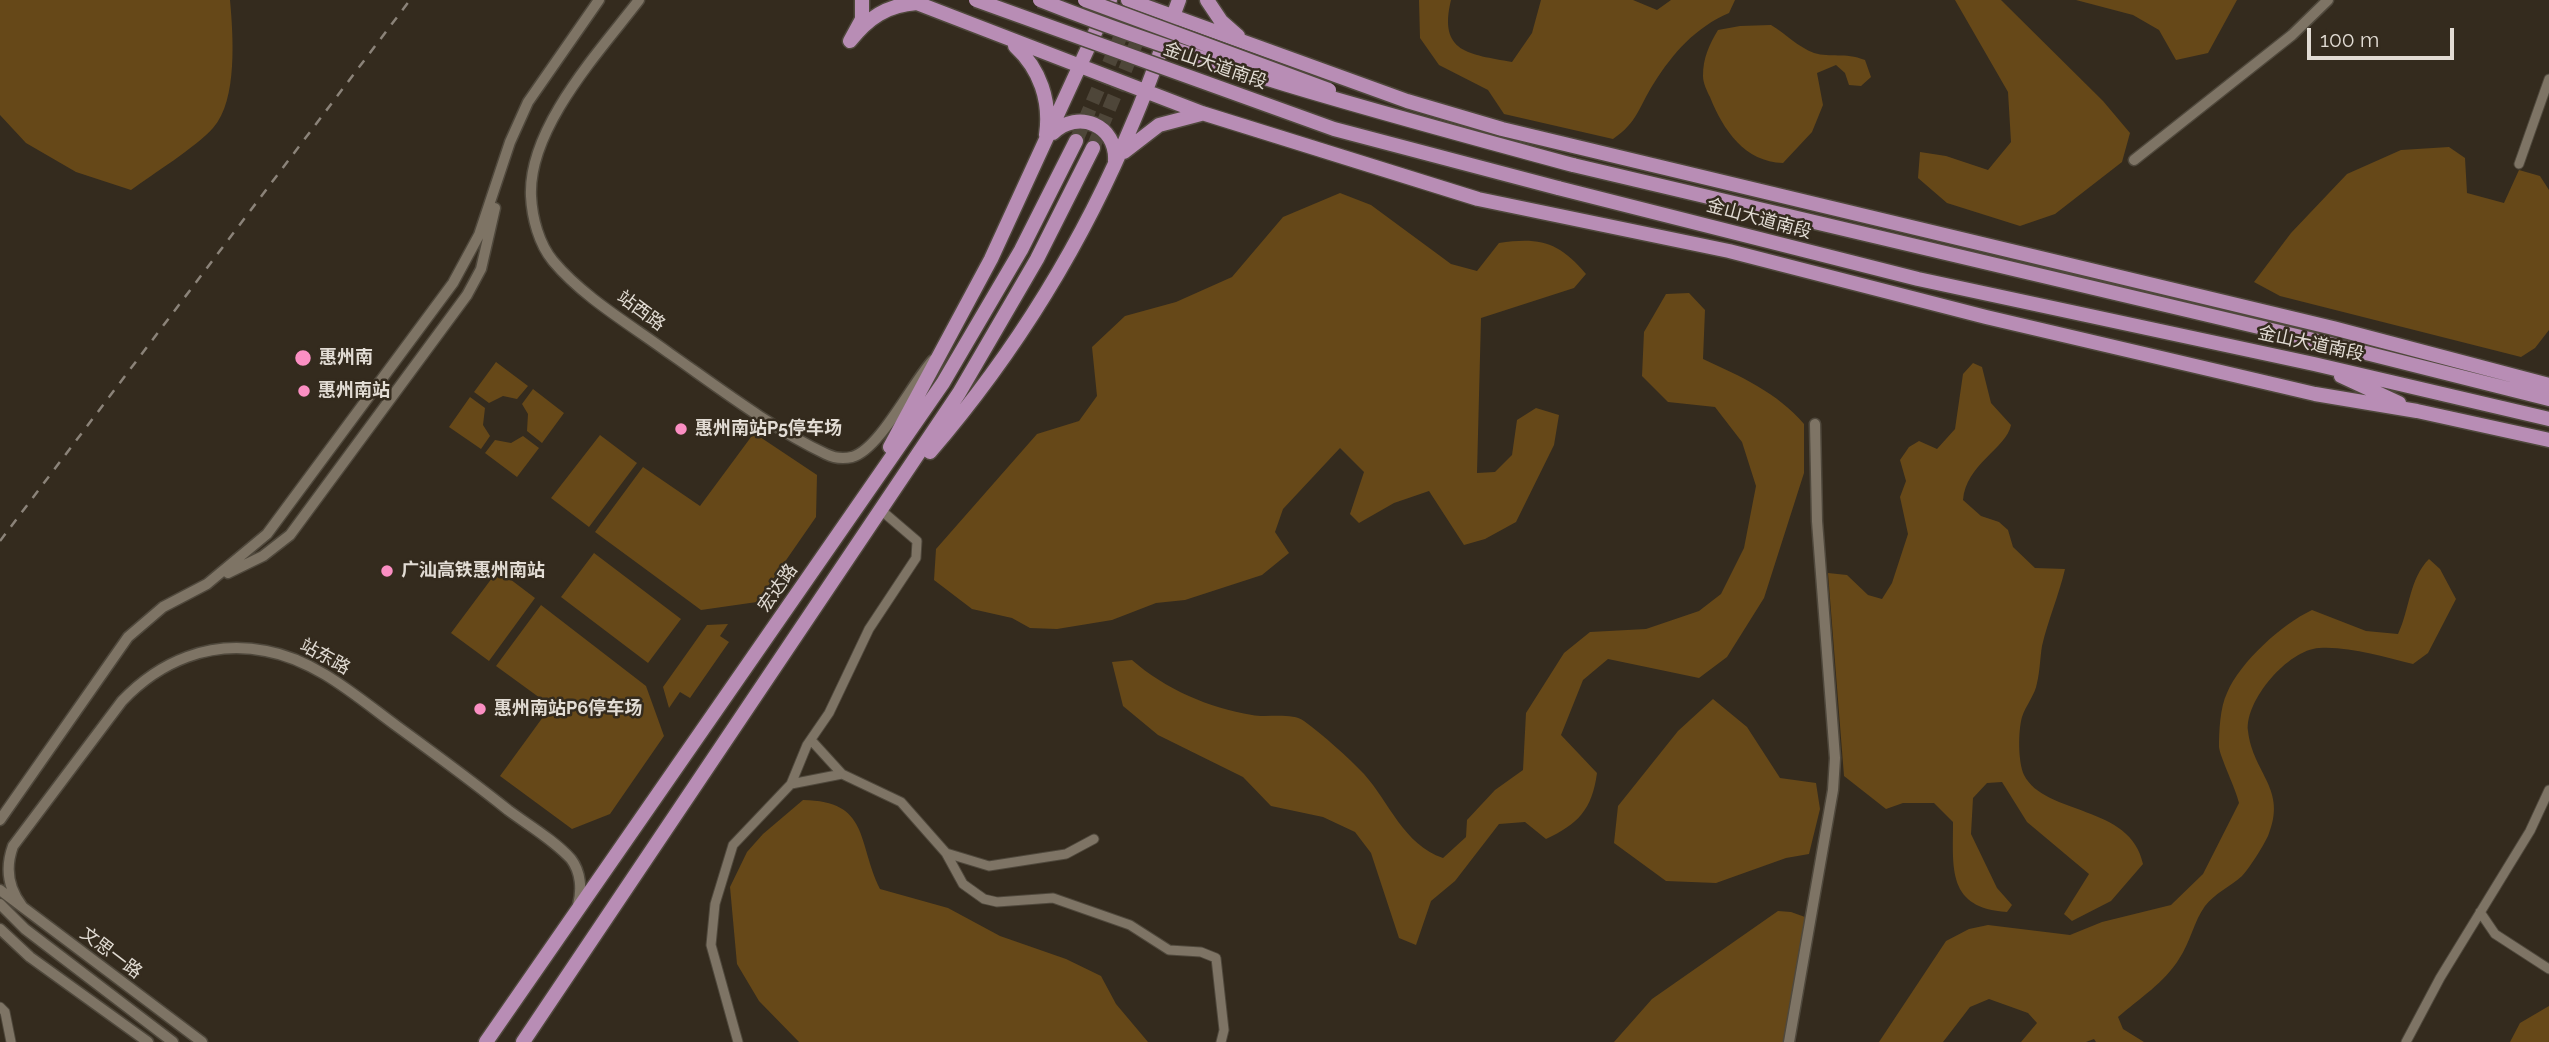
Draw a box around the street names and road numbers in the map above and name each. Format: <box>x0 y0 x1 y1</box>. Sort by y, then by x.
street label: 金山大道南段 <box>1160 38 1270 94</box>
street label: 金山大道南段 <box>1704 195 1814 243</box>
street label: 站西路 <box>613 286 669 336</box>
street label: 金山大道南段 <box>2256 322 2366 366</box>
street label: 宏达路 <box>754 560 802 616</box>
street label: 站东路 <box>296 634 354 680</box>
street label: 文思一路 <box>76 923 146 983</box>

